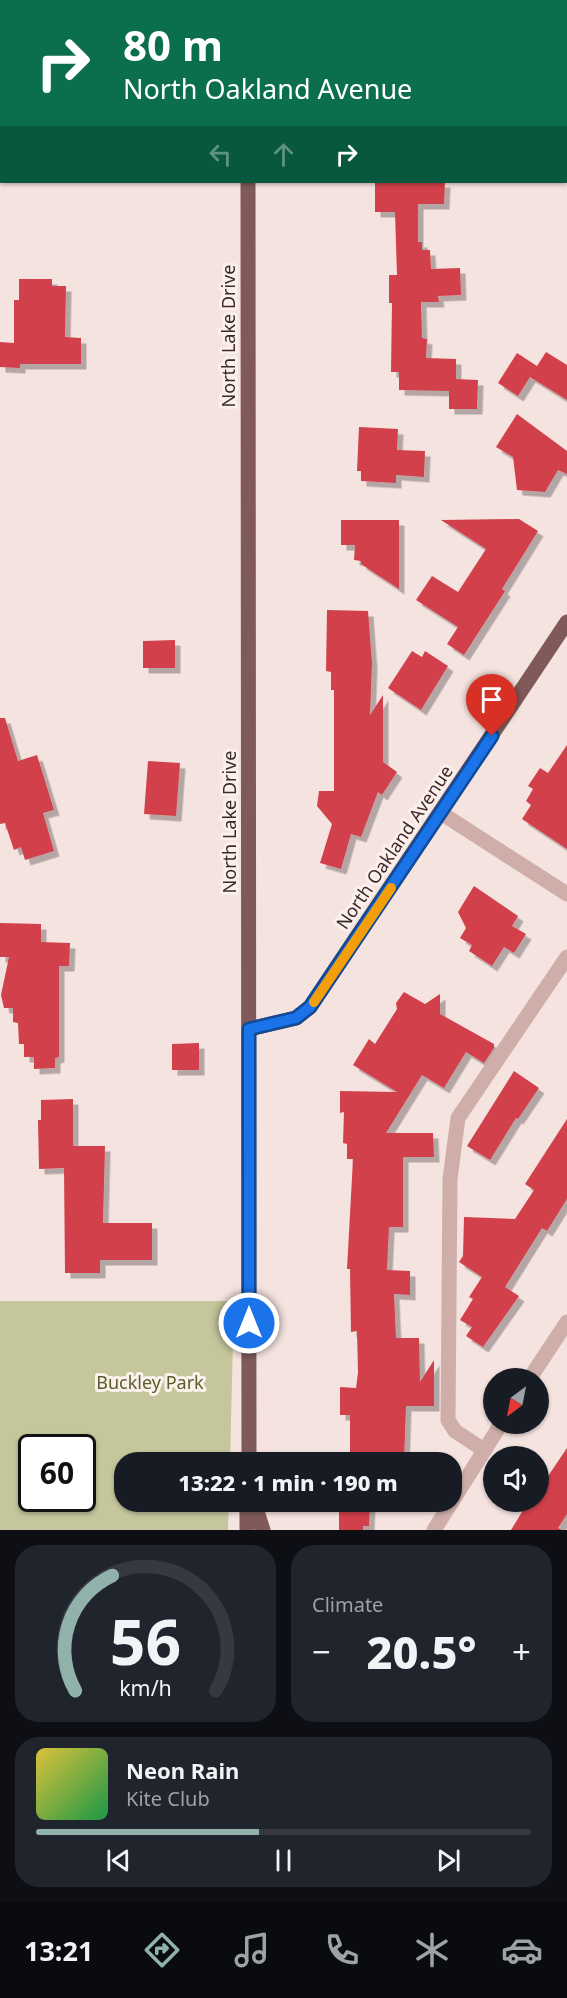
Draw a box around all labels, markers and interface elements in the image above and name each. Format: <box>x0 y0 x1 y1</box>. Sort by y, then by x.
text: 80 m <box>123 16 223 73</box>
icon: right <box>24 24 102 102</box>
text: North Oakland Avenue <box>123 70 412 107</box>
icon: left <box>204 138 237 171</box>
icon: ahead <box>267 138 300 171</box>
icon: right <box>330 138 363 171</box>
street label: North Lake Drive <box>216 265 240 407</box>
pin <box>466 674 517 736</box>
icon: arrive <box>475 683 508 716</box>
street label: North Lake Drive <box>217 751 241 893</box>
street label: North Oakland Avenue <box>330 760 458 934</box>
position arrow <box>217 1291 281 1355</box>
north arrow <box>483 1368 549 1434</box>
map controls <box>483 1368 549 1512</box>
park label: Buckley Park <box>96 1370 204 1394</box>
speed limit sign: 60 <box>18 1434 96 1512</box>
button: sound <box>483 1446 549 1512</box>
text: 13:22 · 1 min · 190 m <box>178 1467 398 1497</box>
text: Climate <box>312 1591 383 1618</box>
text: 56 <box>110 1598 181 1683</box>
text: 20.5° <box>367 1621 476 1682</box>
text: − <box>312 1629 331 1674</box>
text: + <box>512 1629 531 1674</box>
text: km/h <box>119 1673 172 1702</box>
text: Neon Rain <box>126 1755 239 1785</box>
text: Kite Club <box>126 1785 210 1812</box>
icon: previous <box>102 1844 135 1877</box>
icon: pause <box>267 1844 300 1877</box>
icon: next <box>432 1844 465 1877</box>
icon: directions <box>141 1929 183 1971</box>
icon: music <box>231 1929 273 1971</box>
icon: phone <box>321 1929 363 1971</box>
icon: climate <box>411 1929 453 1971</box>
icon: car <box>501 1929 543 1971</box>
text: 13:21 <box>24 1932 93 1969</box>

